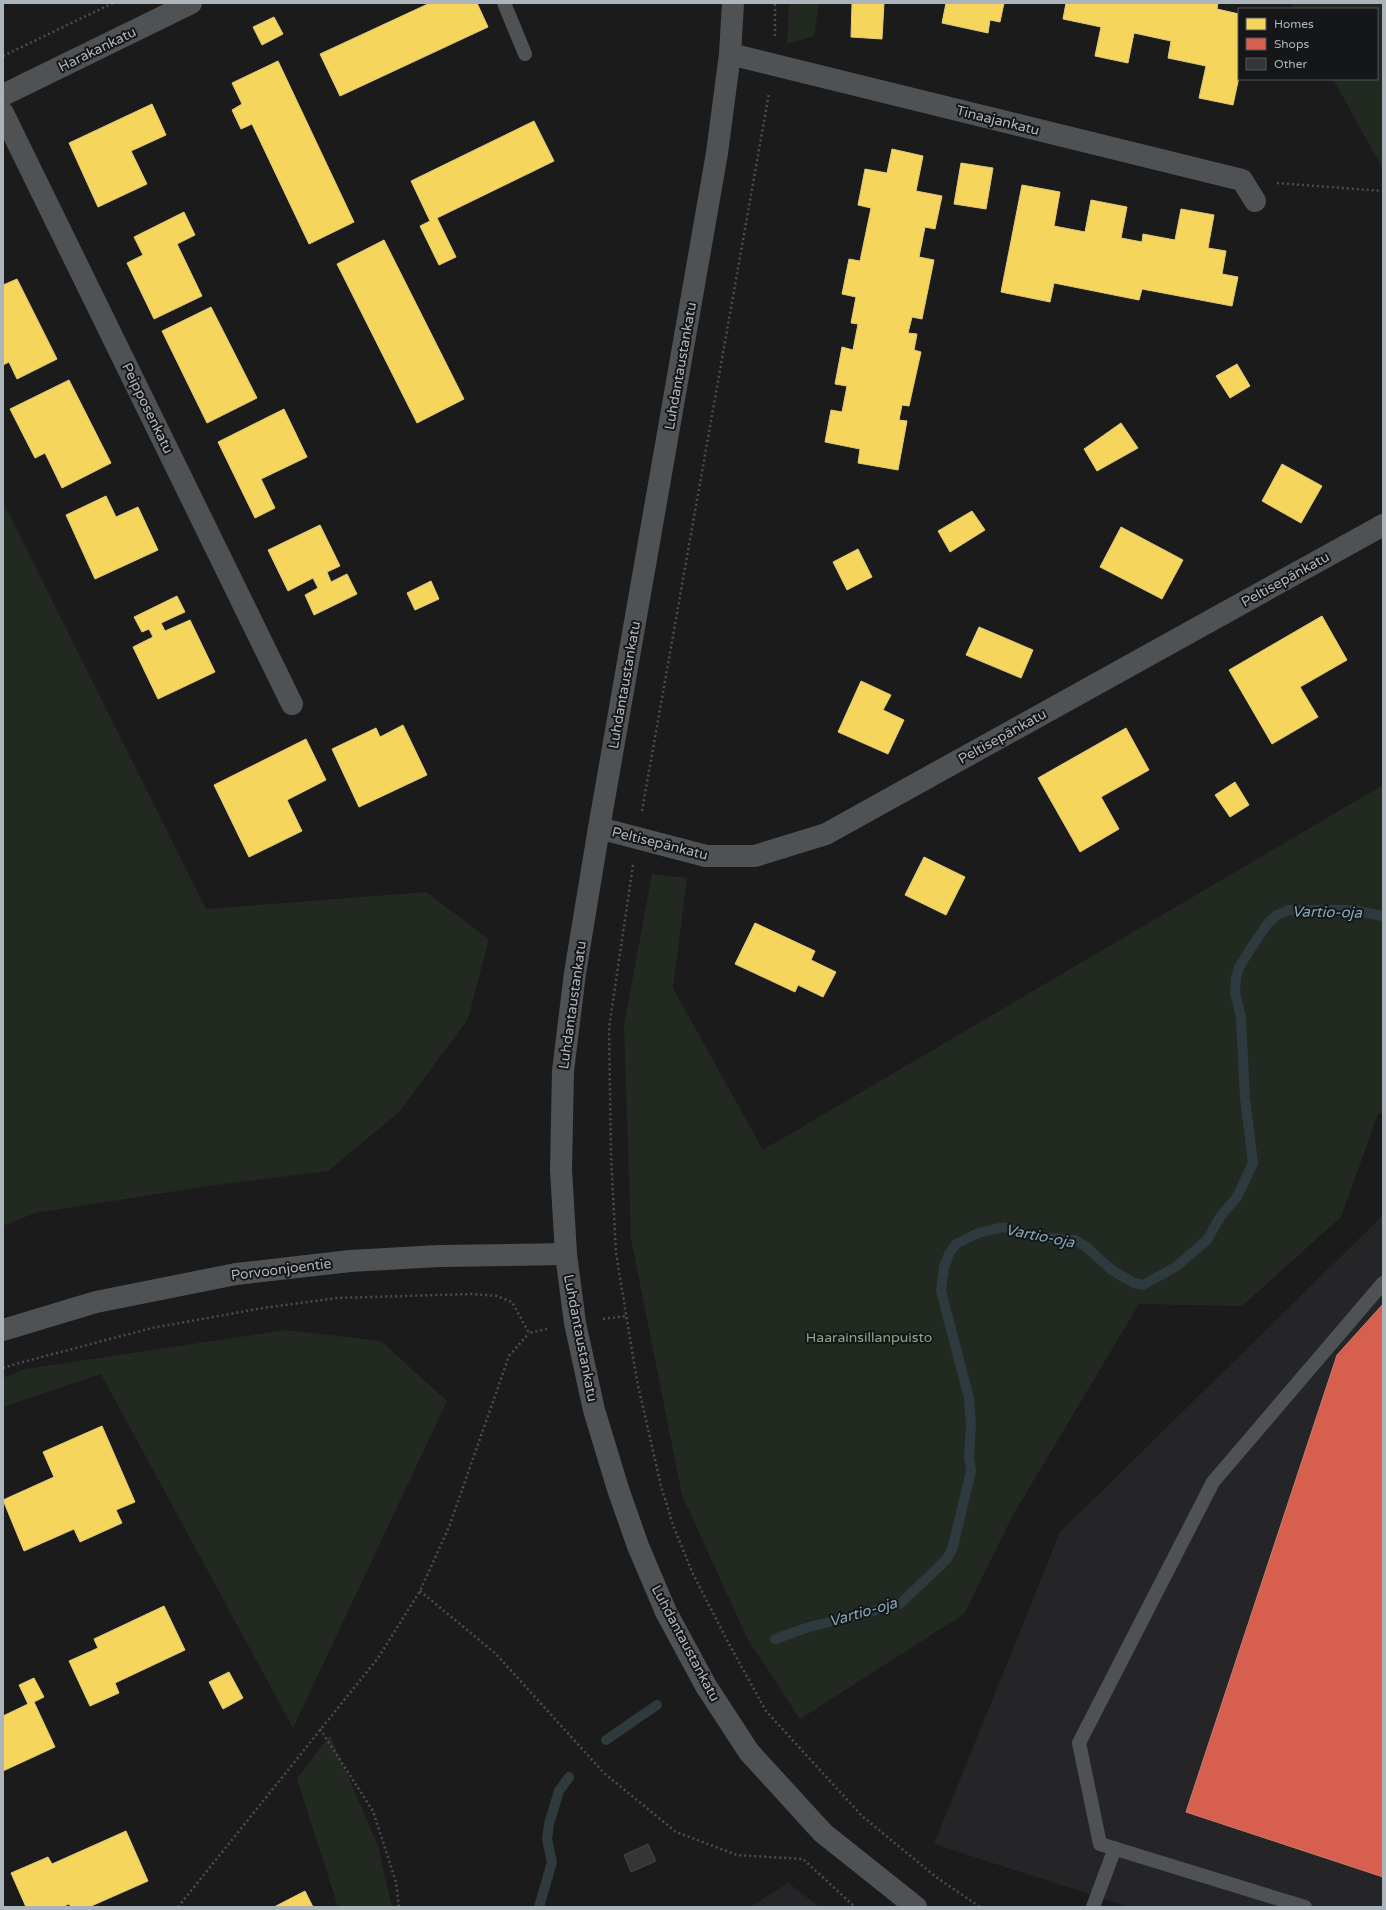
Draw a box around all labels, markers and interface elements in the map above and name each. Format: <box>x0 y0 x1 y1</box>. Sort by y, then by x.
legend <box>1238 8 1378 80</box>
text: Homes <box>1274 17 1314 31</box>
street label: Harakankatu <box>55 23 139 76</box>
text: Shops <box>1274 37 1309 51</box>
text: Other <box>1274 57 1307 71</box>
street label: Tinaajankatu <box>955 102 1041 139</box>
street label: Luhdantaustankatu <box>661 301 700 431</box>
street label: Peipposenkatu <box>118 360 177 456</box>
street label: Peltisepänkatu <box>1238 548 1332 611</box>
street label: Luhdantaustankatu <box>605 620 644 750</box>
street label: Peltisepänkatu <box>955 705 1049 768</box>
street label: Peltisepänkatu <box>610 823 710 864</box>
water label: Vartio-oja <box>1292 902 1363 922</box>
street label: Luhdantaustankatu <box>555 940 590 1070</box>
water label: Vartio-oja <box>1004 1221 1077 1252</box>
street label: Porvoonjoentie <box>230 1255 332 1284</box>
street label: Luhdantaustankatu <box>560 1273 601 1403</box>
park label: Haarainsillanpuisto <box>806 1329 932 1346</box>
street label: Luhdantaustankatu <box>648 1582 723 1704</box>
water label: Vartio-oja <box>827 1594 900 1630</box>

